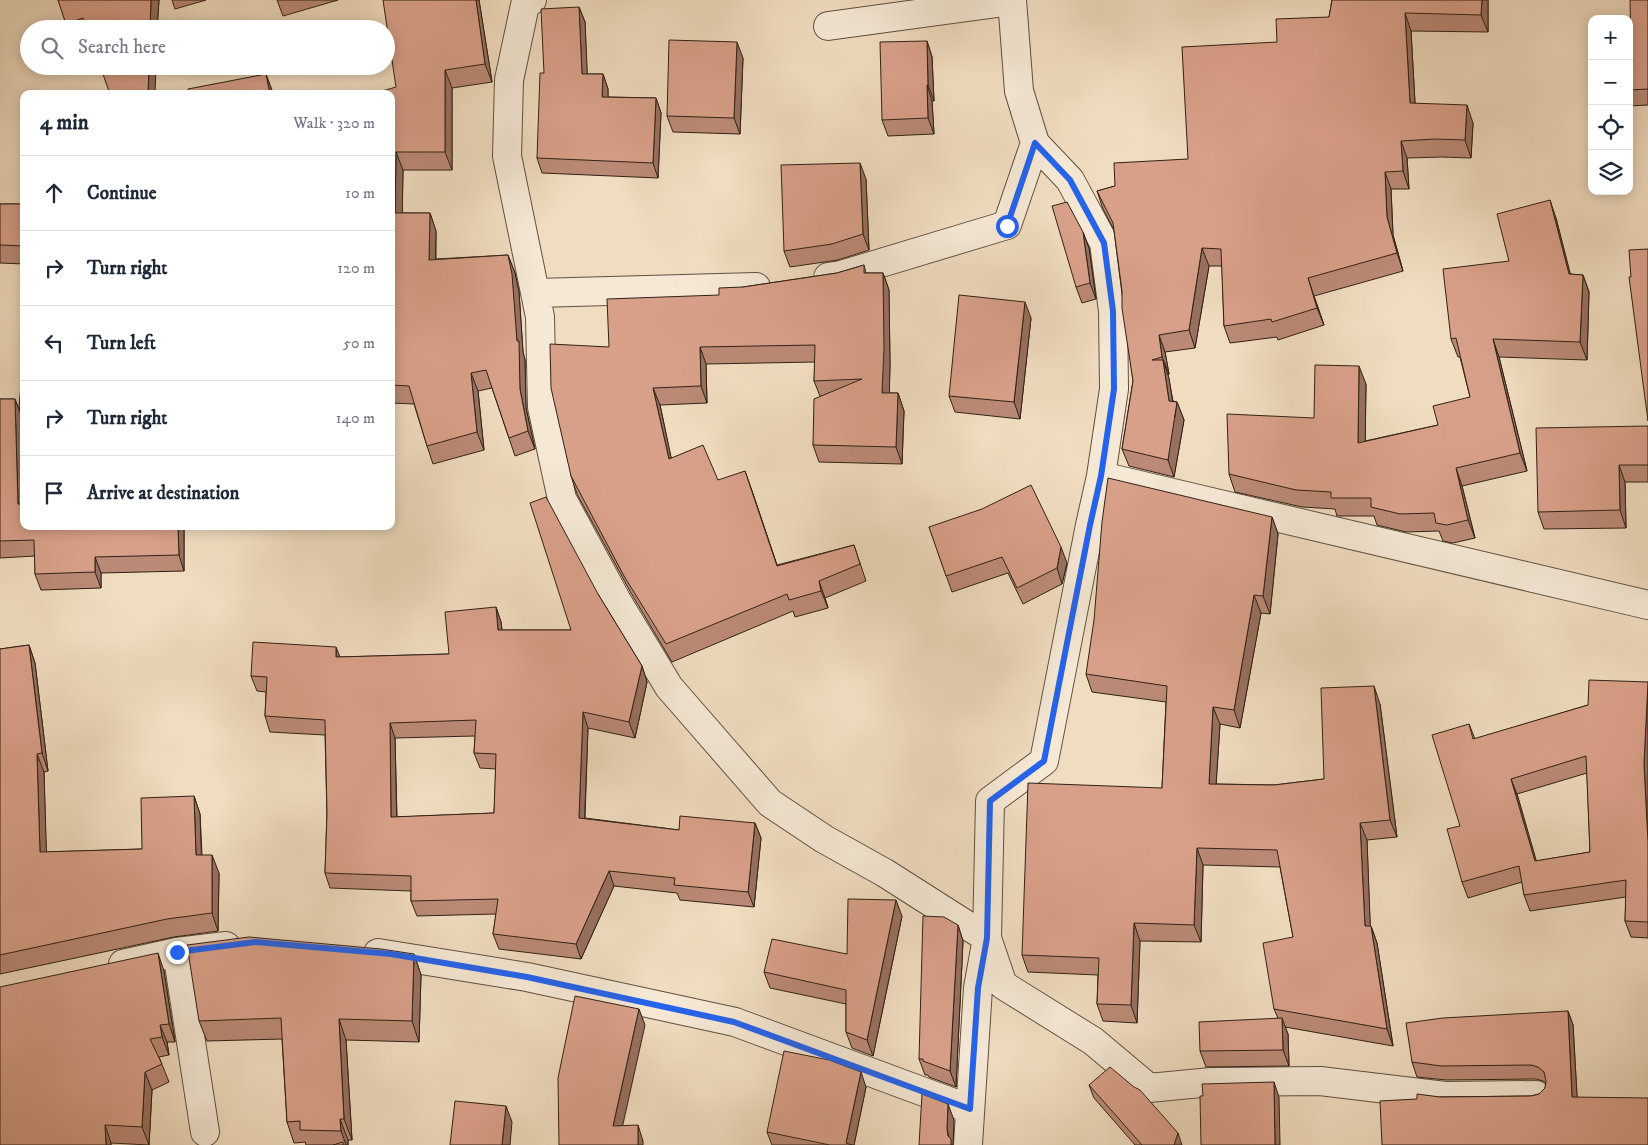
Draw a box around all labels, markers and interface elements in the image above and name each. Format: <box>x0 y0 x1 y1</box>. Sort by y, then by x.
map controls <box>1588 15 1633 195</box>
button: + <box>1588 15 1633 60</box>
search box <box>20 20 395 75</box>
icon: search <box>38 34 66 62</box>
text: Search here <box>78 36 166 59</box>
button: − <box>1588 60 1633 105</box>
button: locate <box>1588 105 1633 150</box>
text: 4 min <box>40 110 89 136</box>
text: Walk · 320 m <box>293 113 375 133</box>
button: layers <box>1588 150 1633 195</box>
icon: ahead <box>40 179 68 207</box>
text: Continue <box>87 182 157 205</box>
text: 10 m <box>345 183 375 203</box>
route start <box>996 215 1019 238</box>
icon: right <box>40 254 68 282</box>
text: Turn right <box>87 257 167 280</box>
text: 120 m <box>337 258 375 278</box>
icon: left <box>40 329 68 357</box>
text: Turn left <box>87 332 156 355</box>
text: 50 m <box>343 333 375 353</box>
icon: right <box>40 404 68 432</box>
text: Turn right <box>87 407 167 430</box>
text: 140 m <box>336 408 375 428</box>
icon: arrive <box>40 479 68 507</box>
text: Arrive at destination <box>87 482 239 505</box>
route end <box>166 941 189 964</box>

